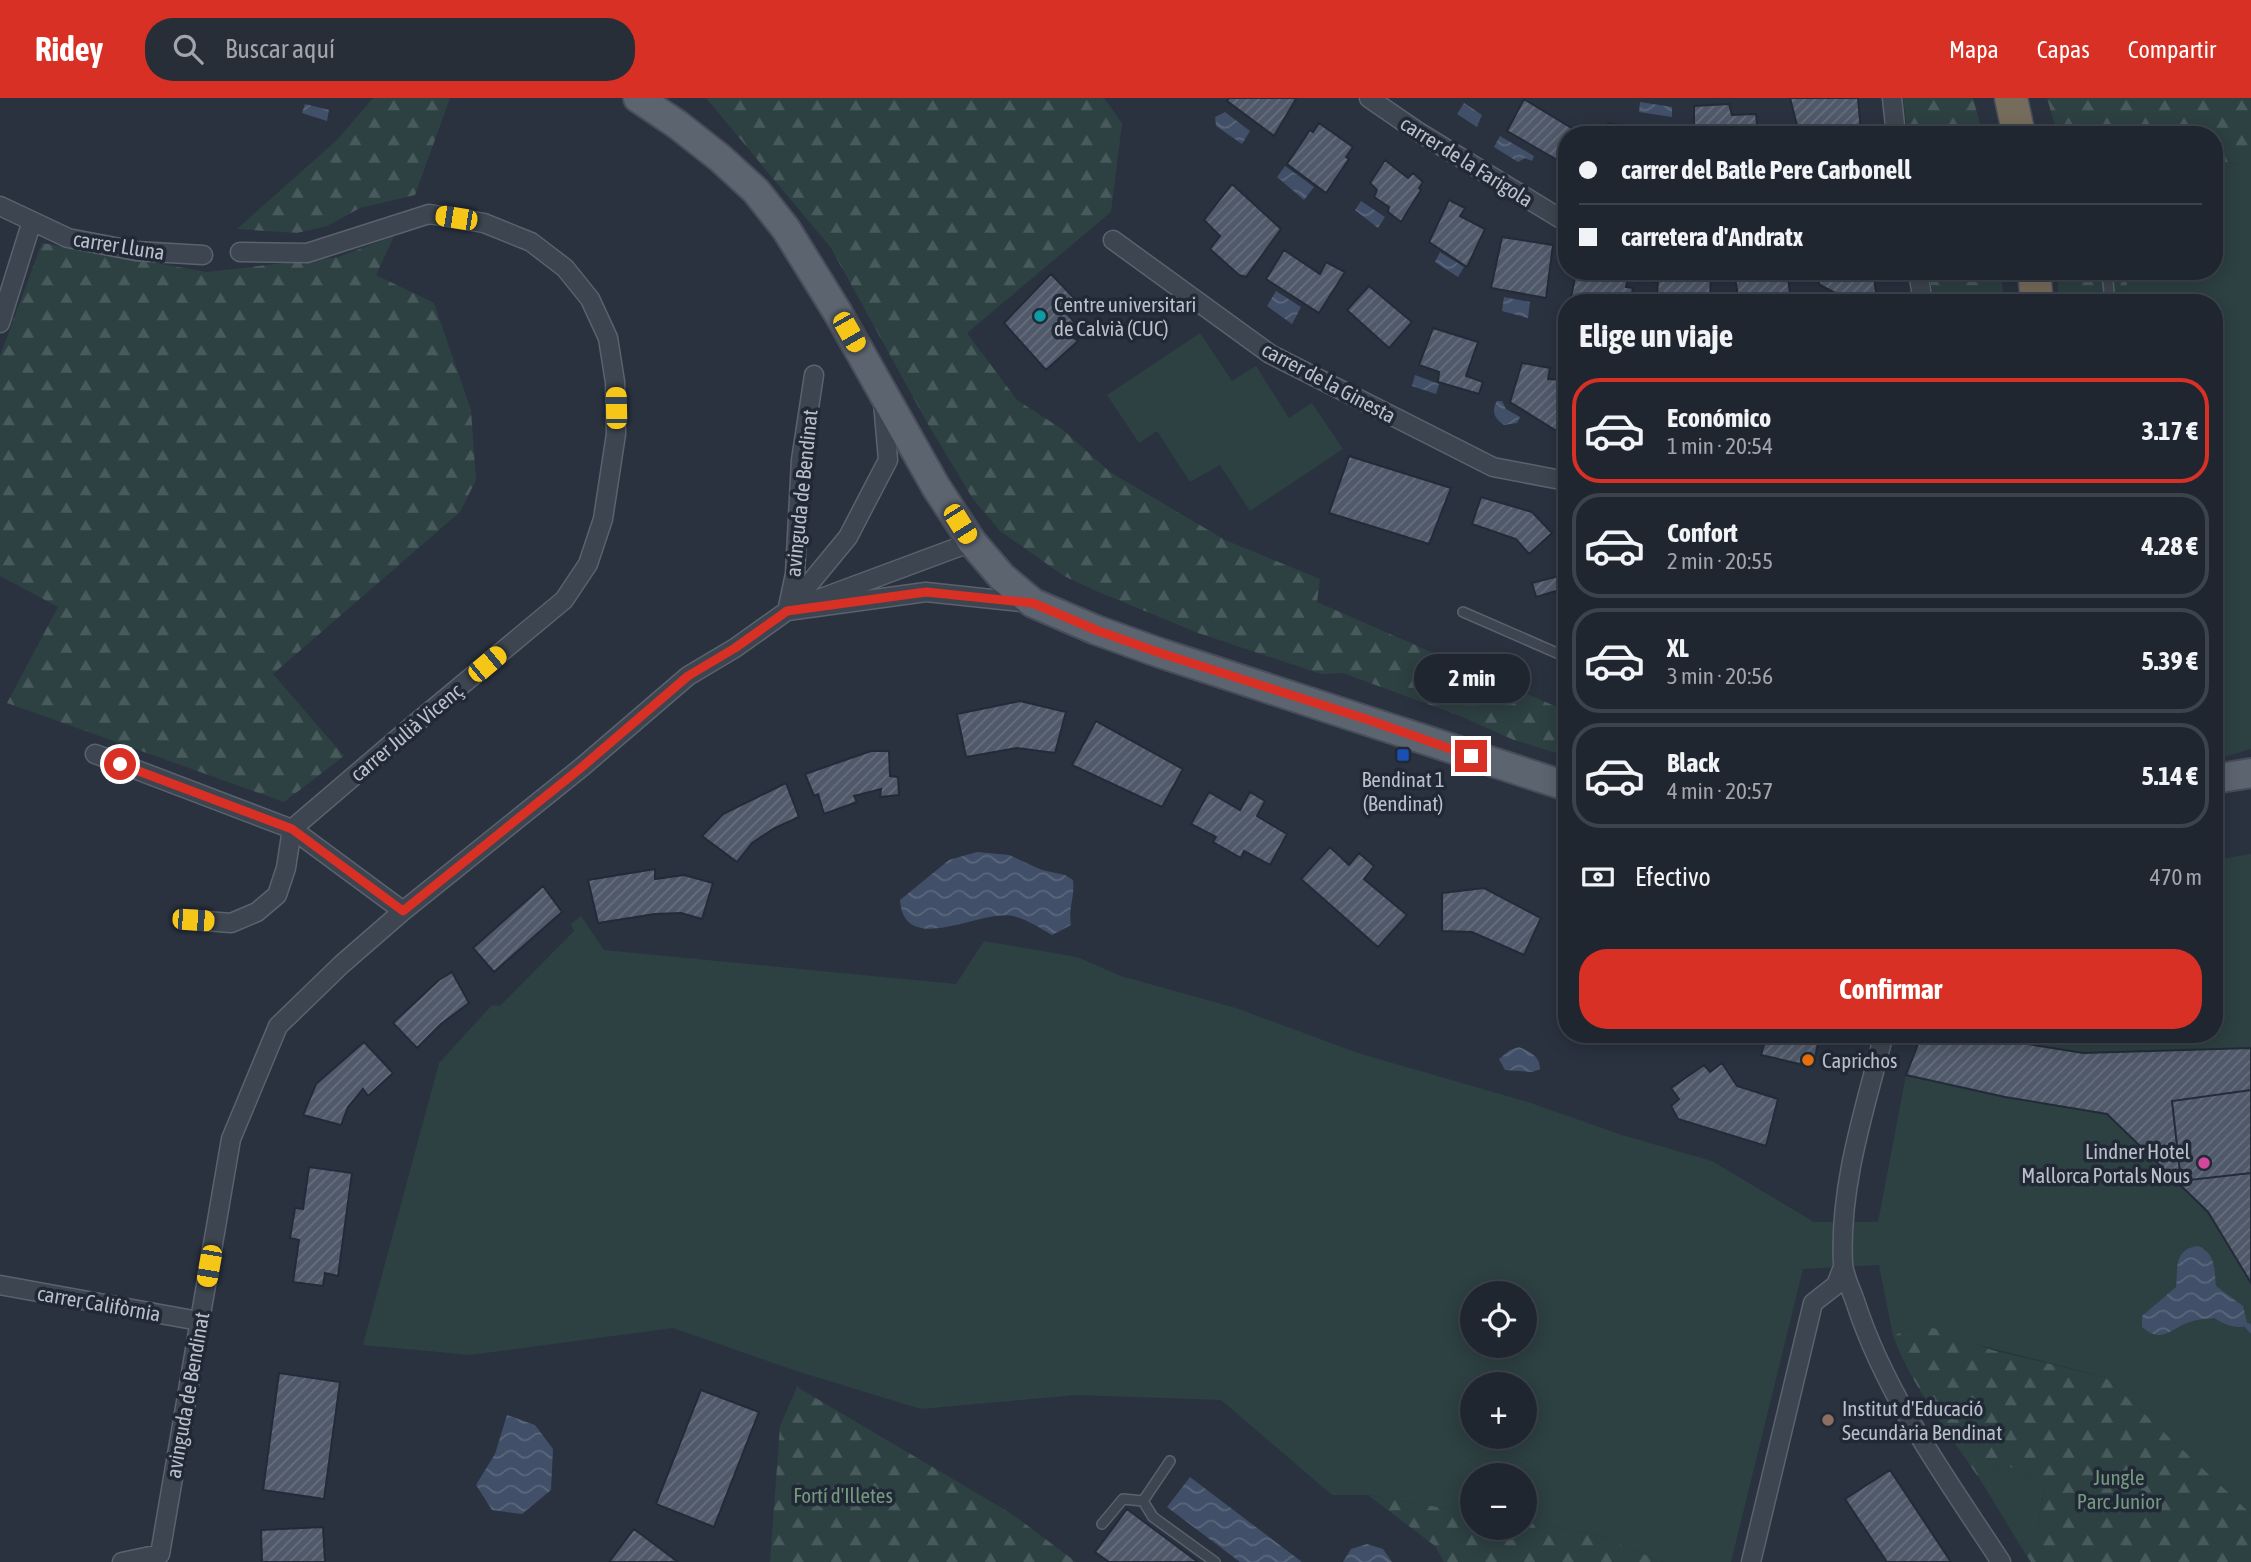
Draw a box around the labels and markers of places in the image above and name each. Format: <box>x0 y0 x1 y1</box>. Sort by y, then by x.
place label: Centre universitari de Calvià (CUC) <box>1054 292 1196 340</box>
marker: Centre universitari de Calvià (CUC) <box>1032 308 1048 324</box>
marker: Bendinat 1 (Bendinat) <box>1395 747 1411 763</box>
place label: Bendinat 1 (Bendinat) <box>1361 767 1445 815</box>
place label: Caprichos <box>1822 1048 1897 1072</box>
marker: Caprichos <box>1800 1052 1816 1068</box>
place label: Lindner Hotel Mallorca Portals Nous <box>2021 1139 2190 1187</box>
marker: Lindner Hotel Mallorca Portals Nous <box>2196 1155 2212 1171</box>
place label: Institut d'Educació Secundària Bendinat <box>1842 1396 2002 1444</box>
marker: Institut d'Educació Secundària Bendinat <box>1820 1412 1836 1428</box>

